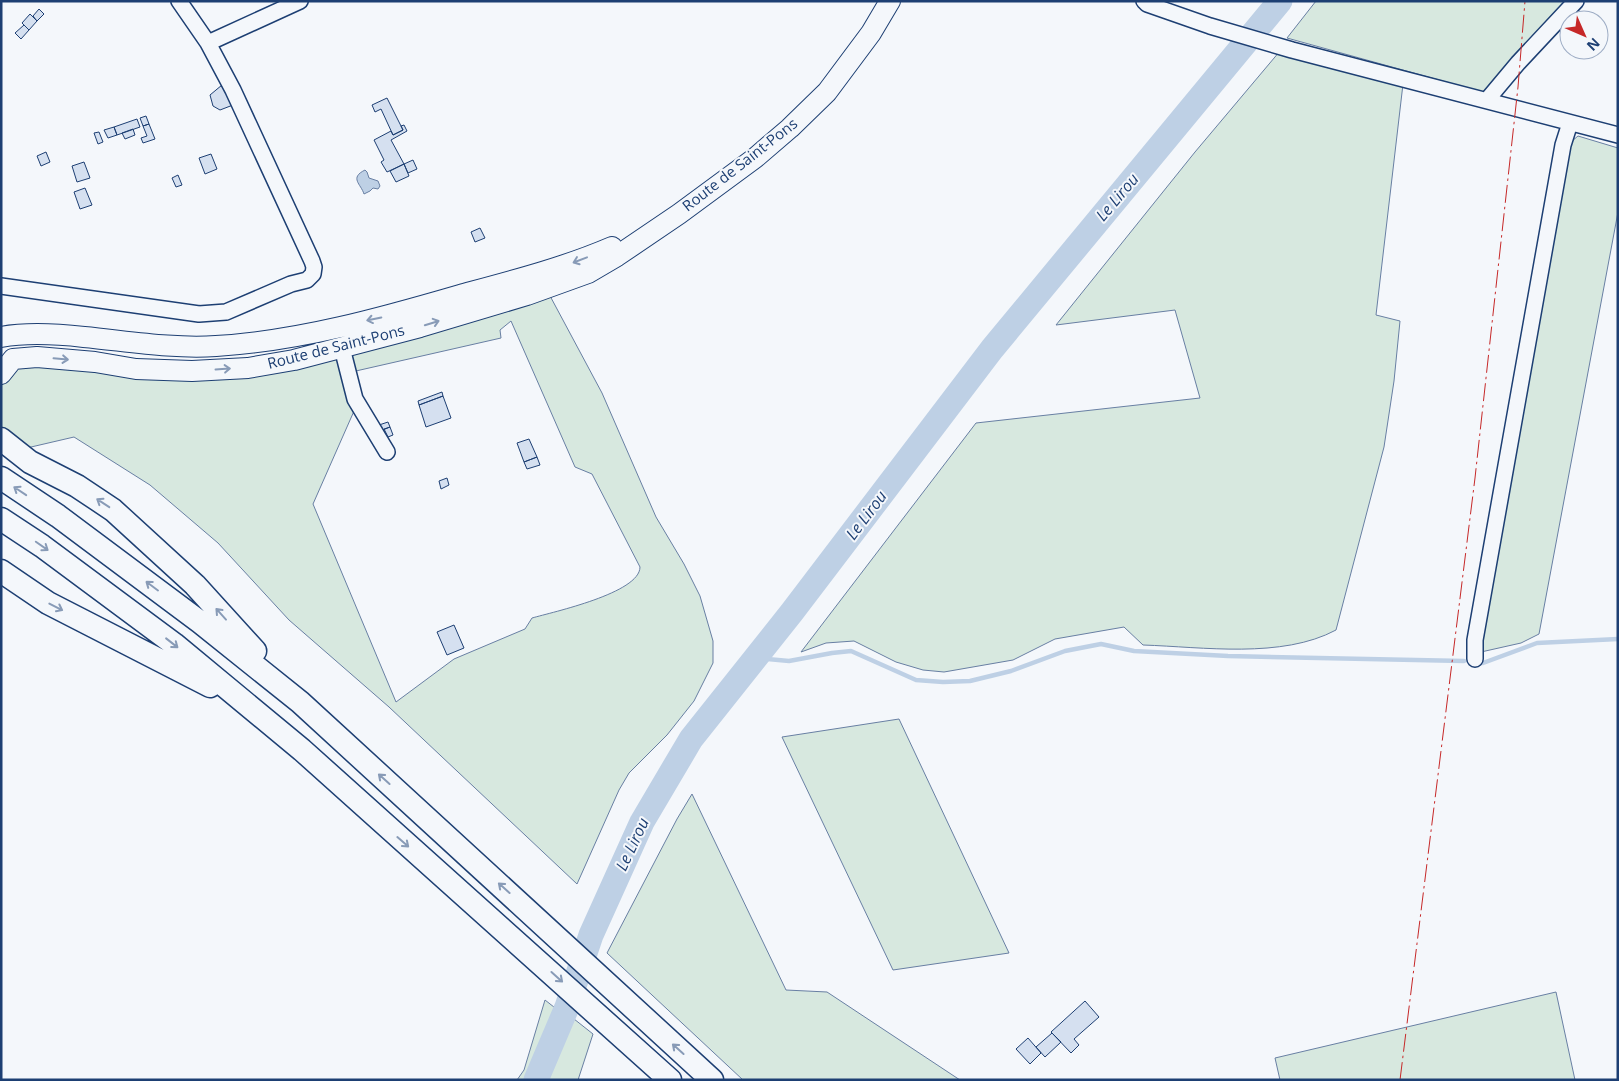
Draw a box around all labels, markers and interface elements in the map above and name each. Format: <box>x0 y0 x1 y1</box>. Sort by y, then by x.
north arrow <box>1559 10 1609 60</box>
text: N <box>1583 34 1604 55</box>
street label: Route de Saint-Pons <box>678 113 801 215</box>
water label: Le Lirou <box>1091 168 1143 226</box>
one-way arrow <box>573 256 588 265</box>
one-way arrow <box>366 315 382 324</box>
one-way arrow <box>424 317 440 327</box>
street label: Route de Saint-Pons <box>265 319 406 373</box>
one-way arrow <box>53 354 69 364</box>
one-way arrow <box>215 365 231 374</box>
one-way arrow <box>13 486 27 496</box>
water label: Le Lirou <box>840 486 892 544</box>
one-way arrow <box>96 498 110 508</box>
one-way arrow <box>34 541 48 551</box>
one-way arrow <box>145 581 159 591</box>
one-way arrow <box>49 602 64 612</box>
one-way arrow <box>215 607 227 620</box>
one-way arrow <box>165 637 178 648</box>
one-way arrow <box>378 773 391 785</box>
water label: Le Lirou <box>610 814 654 874</box>
one-way arrow <box>397 836 410 848</box>
one-way arrow <box>498 882 511 894</box>
one-way arrow <box>550 972 563 983</box>
one-way arrow <box>672 1043 685 1054</box>

